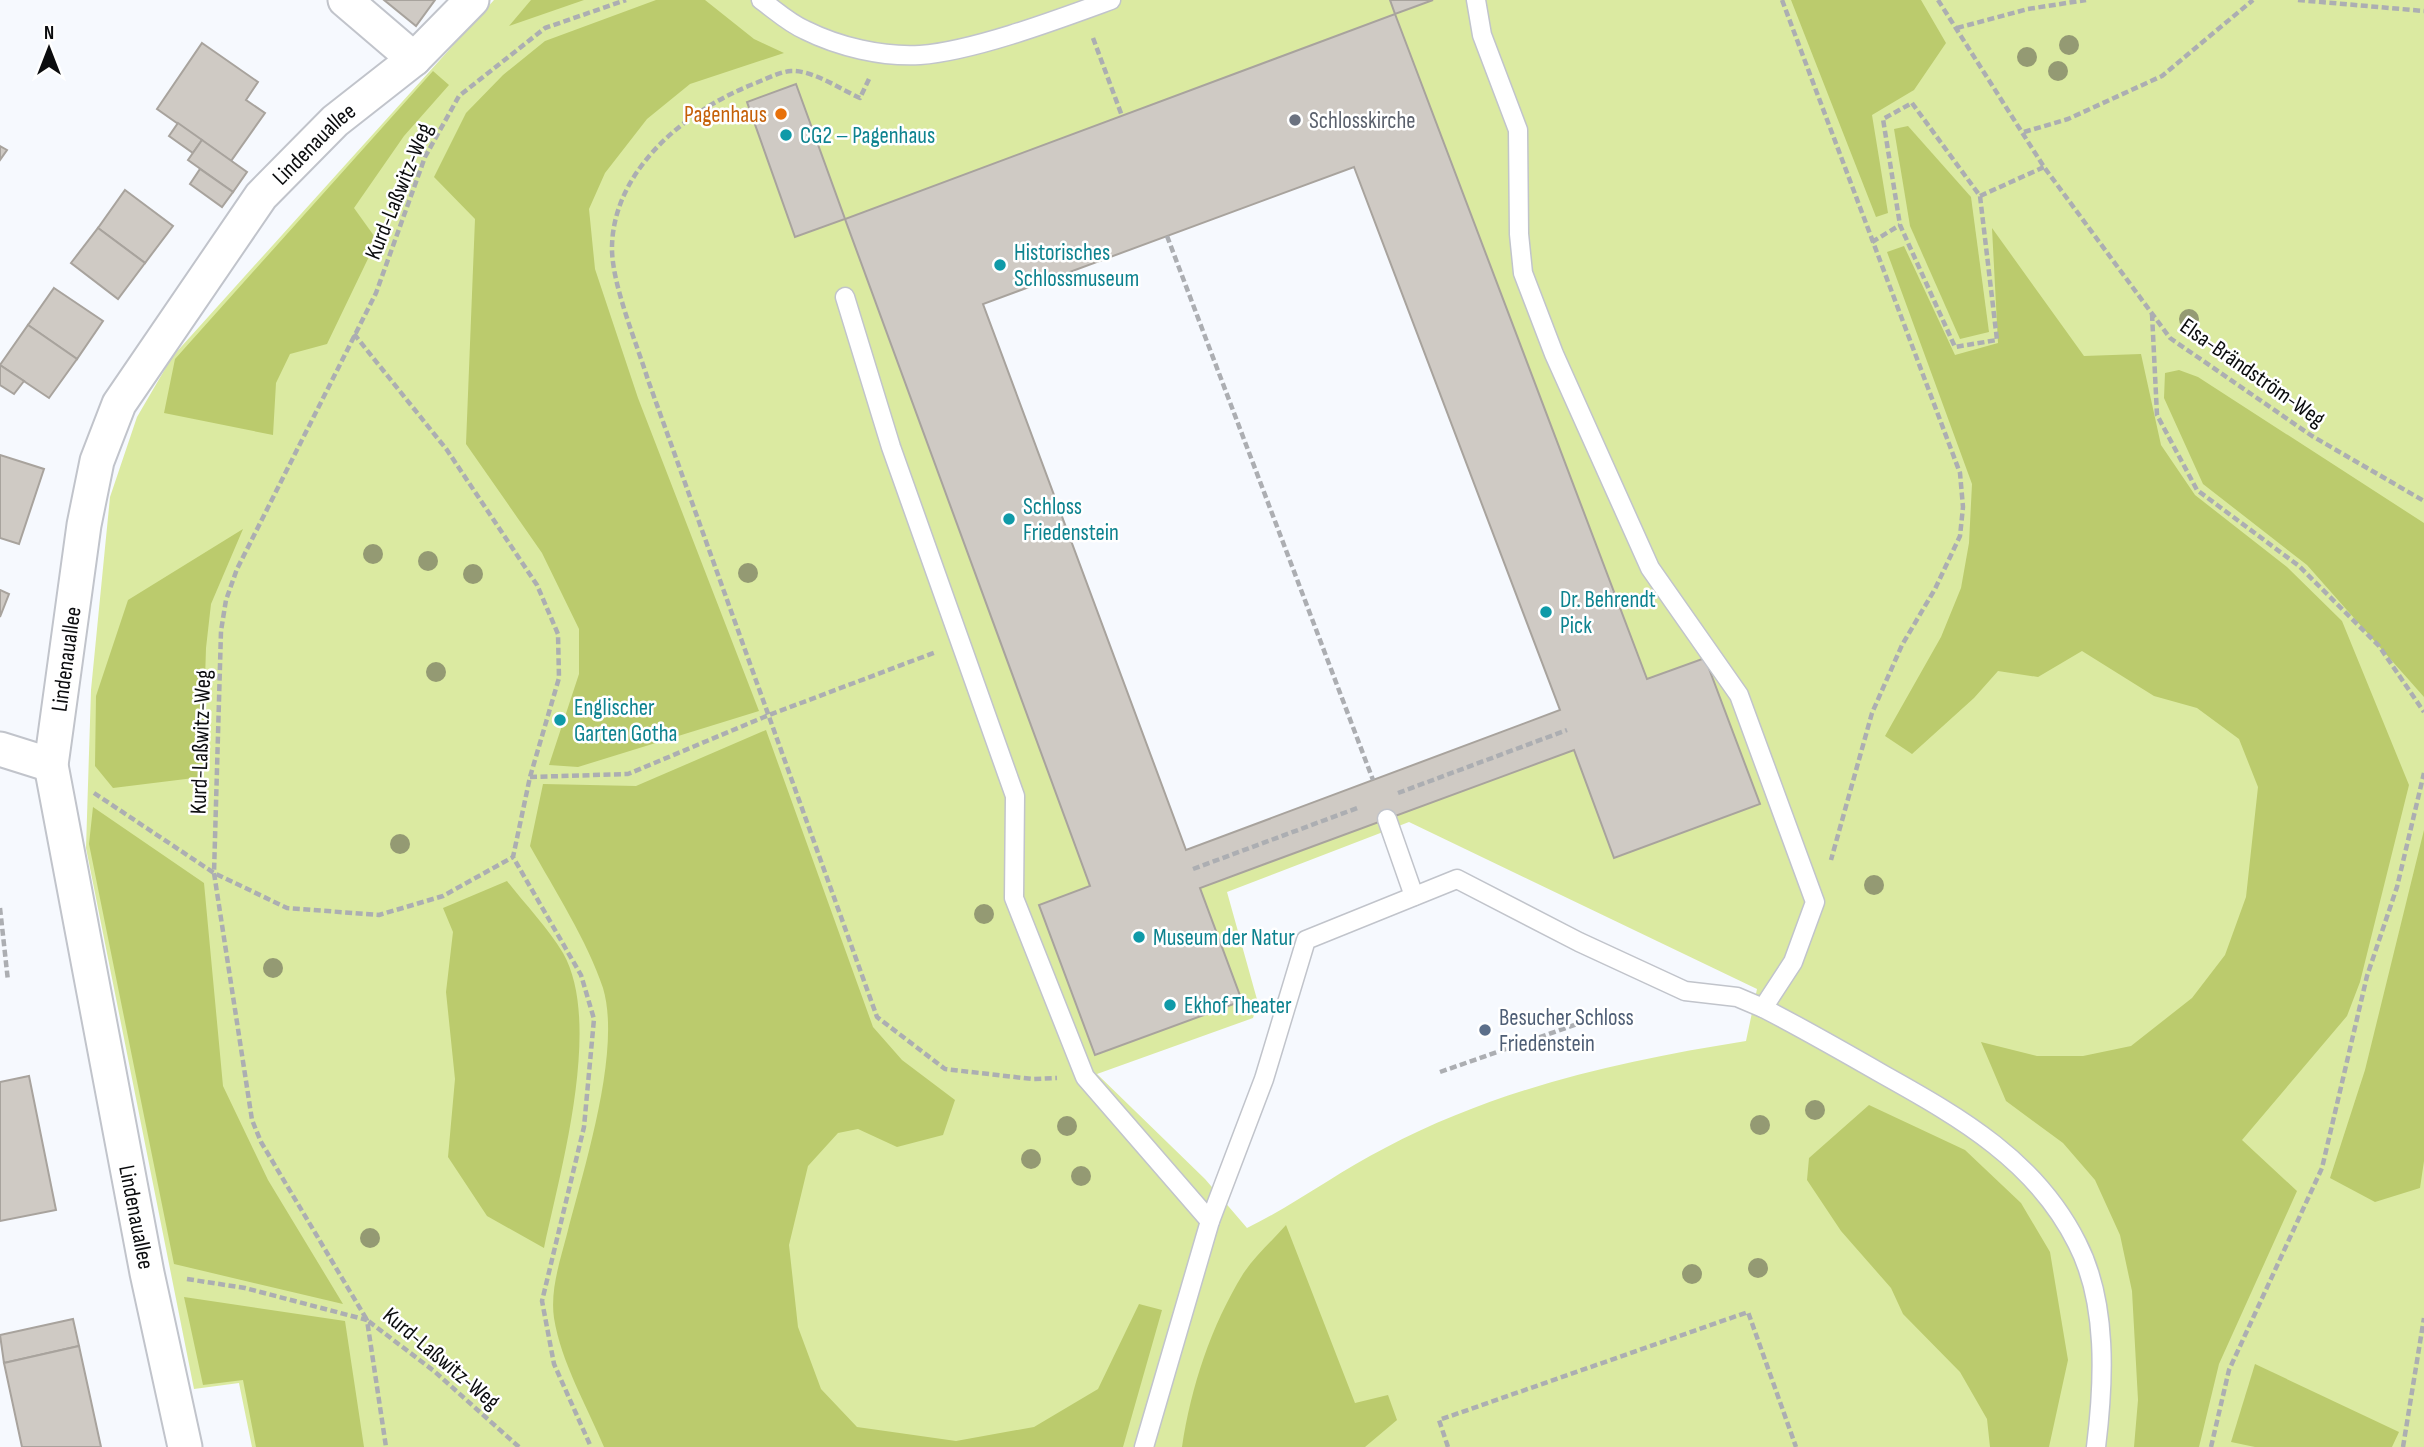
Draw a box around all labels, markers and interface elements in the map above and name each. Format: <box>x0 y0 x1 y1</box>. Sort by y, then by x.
north arrow <box>14 14 84 84</box>
text: N <box>44 22 54 45</box>
street label: Lindenauallee <box>267 97 362 191</box>
place label: Pagenhaus <box>684 101 767 129</box>
marker: Pagenhaus <box>773 106 789 122</box>
place label: Schlosskirche <box>1309 107 1416 135</box>
marker: Schlosskirche <box>1287 112 1303 128</box>
street label: Kurd-Laßwitz-Weg <box>359 119 439 264</box>
place label: CG2 – Pagenhaus <box>800 122 935 150</box>
marker: CG2 – Pagenhaus <box>778 127 794 143</box>
place label: Historisches Schlossmuseum <box>1014 239 1139 293</box>
marker: Historisches Schlossmuseum <box>992 257 1008 273</box>
street label: Elsa-Brändström-Weg <box>2174 312 2330 433</box>
place label: Schloss Friedenstein <box>1023 493 1119 547</box>
marker: Schloss Friedenstein <box>1001 511 1017 527</box>
place label: Dr. Behrendt Pick <box>1560 586 1656 640</box>
marker: Dr. Behrendt Pick <box>1538 604 1554 620</box>
street label: Lindenauallee <box>45 605 88 714</box>
street label: Kurd-Laßwitz-Weg <box>184 669 218 815</box>
place label: Englischer Garten Gotha <box>574 694 677 748</box>
marker: Englischer Garten Gotha <box>552 712 568 728</box>
place label: Museum der Natur <box>1153 924 1295 952</box>
marker: Museum der Natur <box>1131 929 1147 945</box>
place label: Ekhof Theater <box>1184 992 1292 1020</box>
marker: Ekhof Theater <box>1162 997 1178 1013</box>
place label: Besucher Schloss Friedenstein <box>1499 1004 1634 1058</box>
marker: Besucher Schloss Friedenstein <box>1477 1022 1493 1038</box>
street label: Lindenauallee <box>112 1163 160 1272</box>
street label: Kurd-Laßwitz-Weg <box>377 1302 506 1416</box>

